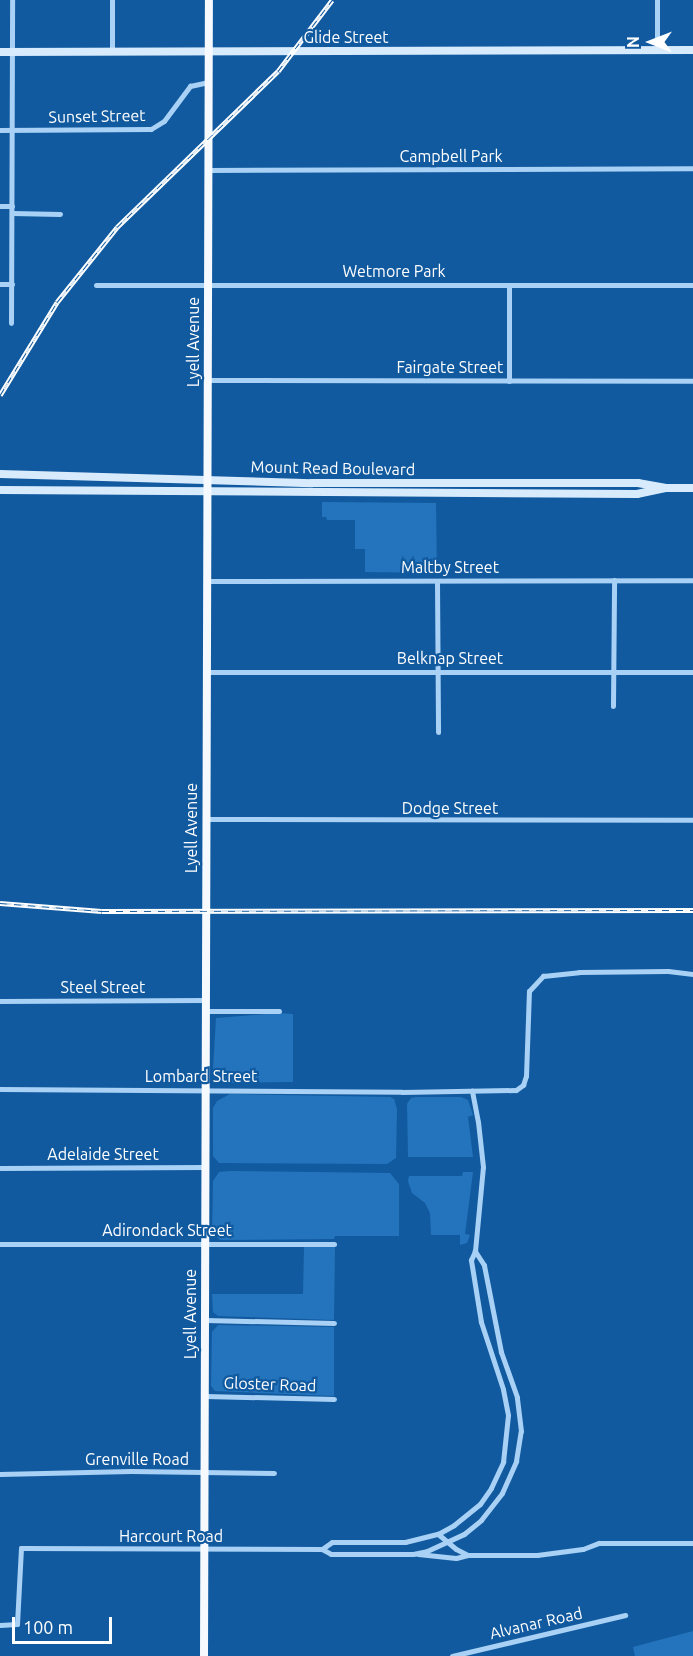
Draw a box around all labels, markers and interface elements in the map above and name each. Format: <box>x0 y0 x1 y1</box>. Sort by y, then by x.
north arrow <box>621 12 681 72</box>
street label: Glide Street <box>303 27 389 47</box>
text: N <box>624 36 642 48</box>
street label: Sunset Street <box>48 106 146 126</box>
street label: Campbell Park <box>399 146 503 166</box>
street label: Wetmore Park <box>342 261 446 281</box>
street label: Lyell Avenue <box>183 297 203 387</box>
street label: Fairgate Street <box>397 357 503 377</box>
street label: Mount Read Boulevard <box>251 457 415 479</box>
street label: Maltby Street <box>401 557 499 577</box>
street label: Belknap Street <box>397 648 503 668</box>
street label: Lyell Avenue <box>181 783 201 873</box>
street label: Dodge Street <box>402 798 498 818</box>
street label: Steel Street <box>61 977 145 997</box>
street label: Lombard Street <box>145 1066 257 1086</box>
street label: Adelaide Street <box>47 1144 159 1164</box>
street label: Adirondack Street <box>102 1220 232 1240</box>
street label: Lyell Avenue <box>180 1269 200 1359</box>
street label: Gloster Road <box>223 1373 317 1395</box>
street label: Grenville Road <box>85 1449 189 1469</box>
street label: Harcourt Road <box>119 1526 223 1546</box>
street label: Alvanar Road <box>488 1603 584 1643</box>
scale bar <box>15 1605 116 1643</box>
text: 100 m <box>23 1617 73 1637</box>

